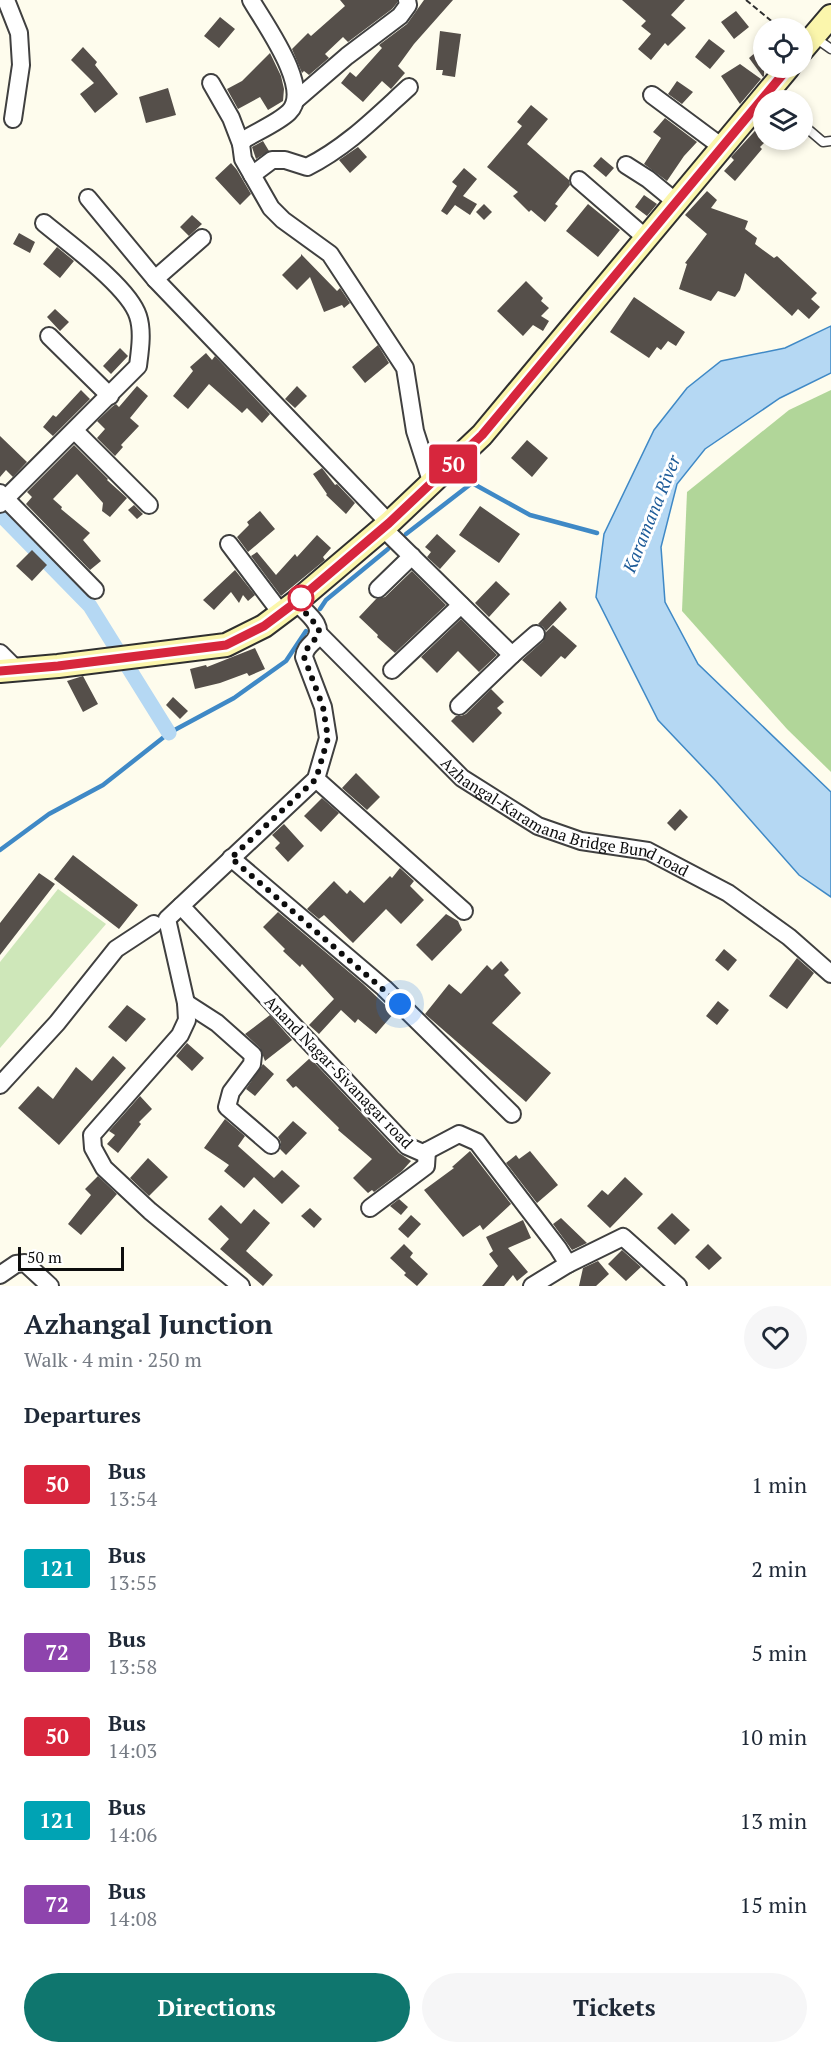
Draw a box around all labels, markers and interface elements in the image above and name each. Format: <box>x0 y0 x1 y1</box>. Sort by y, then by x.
map controls <box>753 18 813 150</box>
button: locate <box>753 18 813 78</box>
button: layers <box>753 90 813 150</box>
line badge: 50 <box>426 444 480 484</box>
text: 50 <box>441 450 465 478</box>
water label: Karamana River <box>616 450 686 577</box>
unlabelled marker <box>288 585 314 611</box>
street label: Azhangal-Karamana Bridge Bund road <box>436 752 693 882</box>
your location <box>385 989 415 1019</box>
street label: Anand Nagar-Sivanagar road <box>260 991 418 1153</box>
scale bar <box>18 1244 124 1272</box>
text: 50 m <box>27 1246 62 1268</box>
text: Azhangal Junction <box>24 1305 273 1342</box>
button: heart <box>744 1306 807 1369</box>
text: Walk · 4 min · 250 m <box>24 1346 202 1373</box>
text: Departures <box>24 1400 141 1429</box>
text: Bus <box>108 1456 146 1485</box>
text: 50 <box>45 1470 69 1498</box>
text: 1 min <box>751 1470 807 1499</box>
text: 13:54 <box>108 1485 157 1512</box>
text: Bus <box>108 1540 146 1569</box>
text: 121 <box>39 1554 75 1582</box>
text: 2 min <box>751 1554 807 1583</box>
text: 13:55 <box>108 1569 157 1596</box>
text: Bus <box>108 1624 146 1653</box>
text: 72 <box>45 1638 69 1666</box>
text: 5 min <box>751 1638 807 1667</box>
text: 13:58 <box>108 1653 157 1680</box>
text: Bus <box>108 1708 146 1737</box>
text: 50 <box>45 1722 69 1750</box>
text: 10 min <box>740 1722 807 1751</box>
text: 14:03 <box>108 1737 157 1764</box>
text: Bus <box>108 1792 146 1821</box>
text: 121 <box>39 1806 75 1834</box>
text: 13 min <box>740 1806 807 1835</box>
text: 14:06 <box>108 1821 157 1848</box>
text: Bus <box>108 1876 146 1905</box>
text: 72 <box>45 1890 69 1918</box>
text: 15 min <box>740 1890 807 1919</box>
text: 14:08 <box>108 1905 157 1932</box>
button: Directions <box>24 1973 410 2042</box>
button: Tickets <box>422 1973 807 2042</box>

